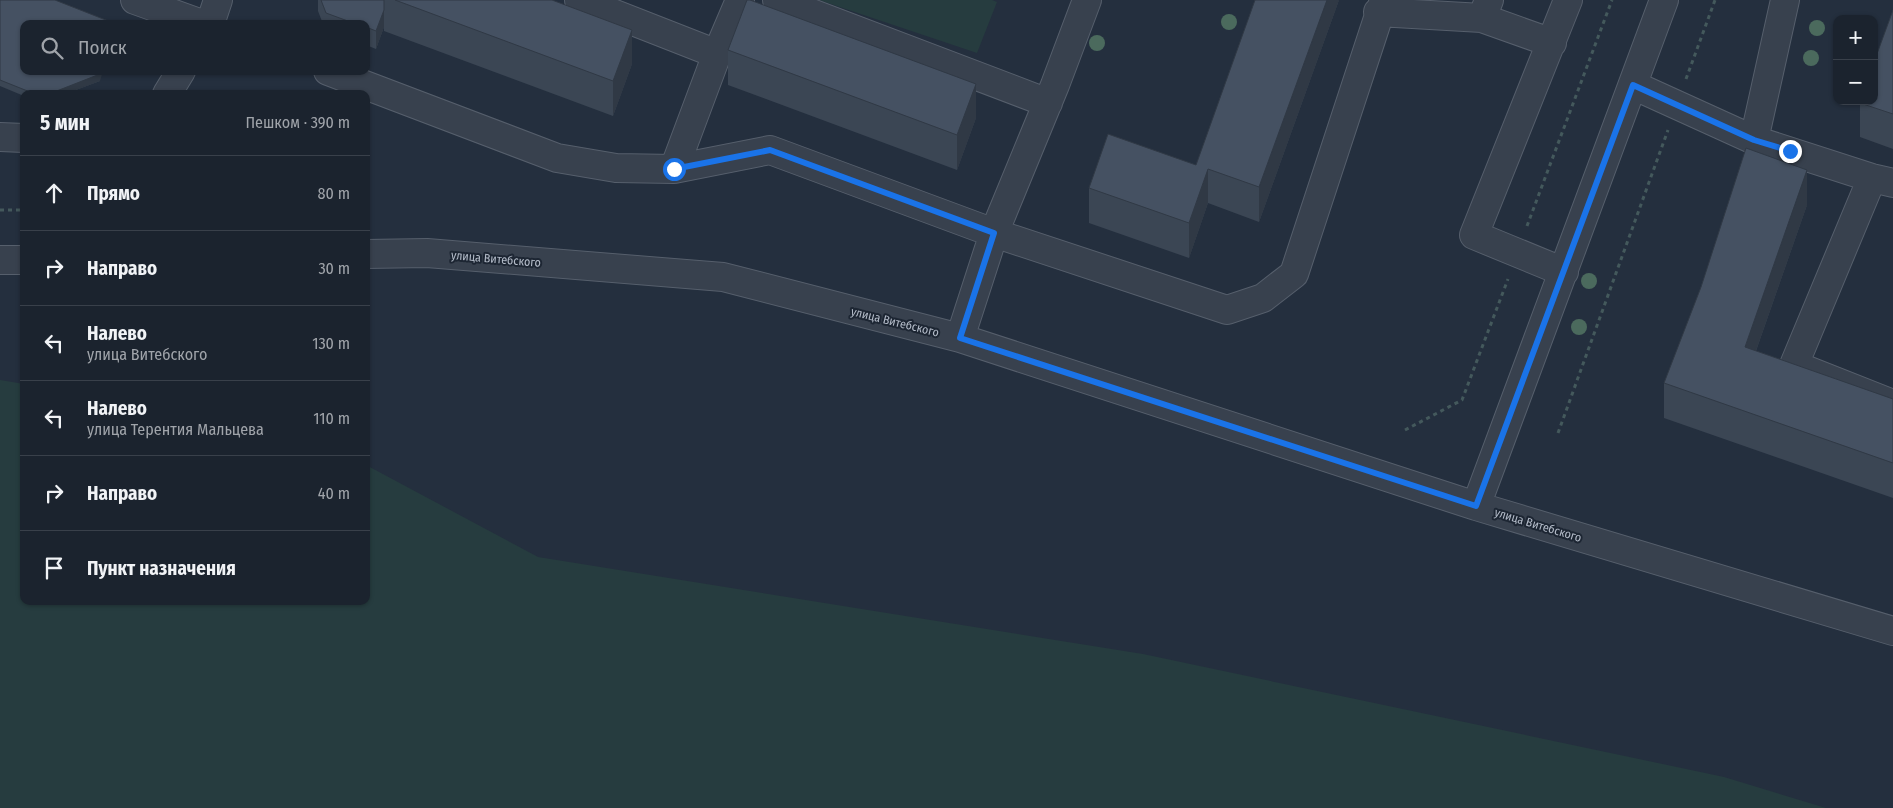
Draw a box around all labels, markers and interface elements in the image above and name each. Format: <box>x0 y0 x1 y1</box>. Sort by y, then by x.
map controls <box>1833 15 1878 105</box>
button: + <box>1833 15 1878 60</box>
search box <box>20 20 370 75</box>
icon: search <box>38 34 66 62</box>
text: Поиск <box>78 36 127 59</box>
button: − <box>1833 60 1878 105</box>
text: 5 мин <box>40 110 90 136</box>
text: Пешком · 390 m <box>245 113 350 132</box>
route end <box>1779 140 1802 163</box>
route start <box>663 158 686 181</box>
icon: ahead <box>40 179 68 207</box>
text: Прямо <box>87 182 140 205</box>
text: 80 m <box>318 184 350 203</box>
street label: улица Витебского <box>450 248 542 270</box>
icon: right <box>40 254 68 282</box>
text: Направо <box>87 257 157 280</box>
text: 30 m <box>318 259 350 278</box>
street label: улица Витебского <box>850 304 940 340</box>
text: Налево <box>87 322 147 345</box>
icon: left <box>40 329 68 357</box>
text: 130 m <box>312 334 350 353</box>
text: улица Витебского <box>87 345 207 364</box>
text: Налево <box>87 397 147 420</box>
icon: left <box>40 404 68 432</box>
text: 110 m <box>313 409 350 428</box>
text: улица Терентия Мальцева <box>87 420 264 439</box>
icon: right <box>40 479 68 507</box>
text: Направо <box>87 482 157 505</box>
text: 40 m <box>318 484 350 503</box>
street label: улица Витебского <box>1493 505 1583 545</box>
icon: arrive <box>40 554 68 582</box>
text: Пункт назначения <box>87 557 236 580</box>

